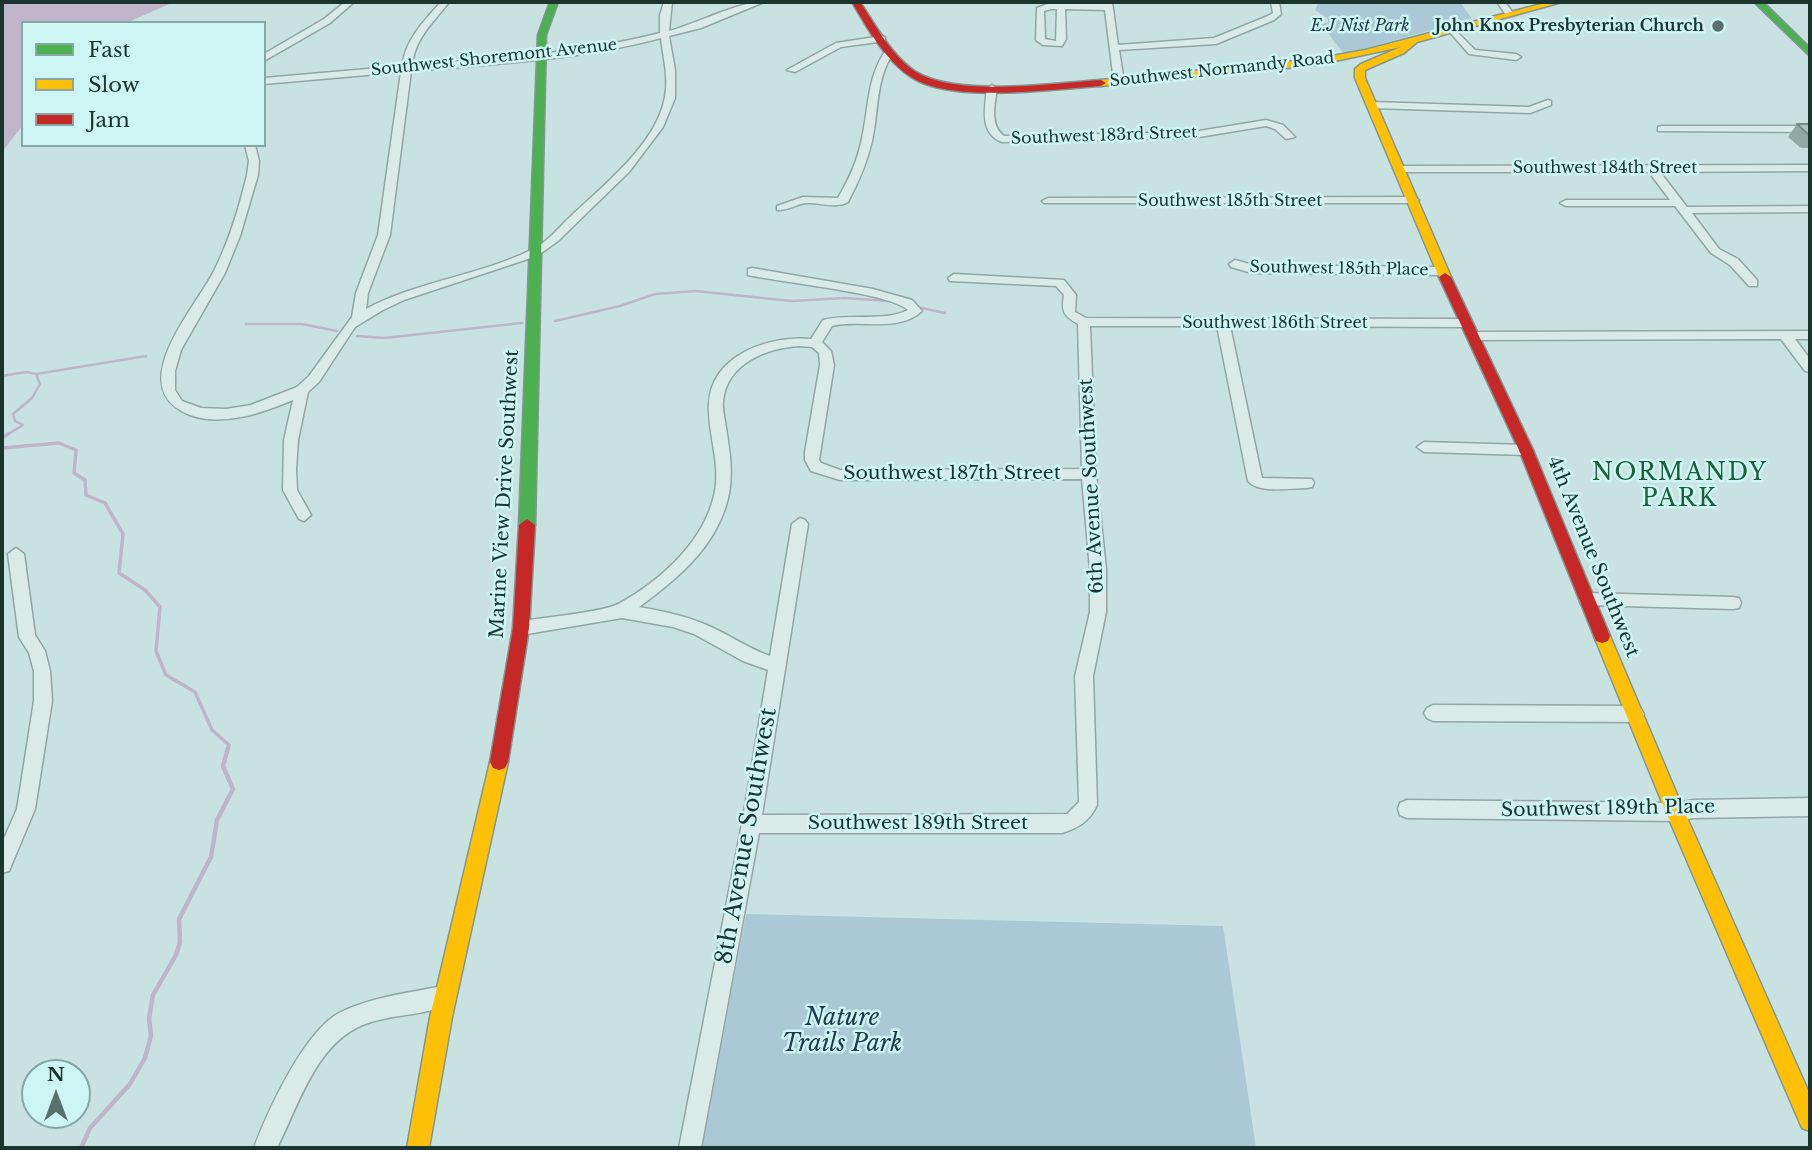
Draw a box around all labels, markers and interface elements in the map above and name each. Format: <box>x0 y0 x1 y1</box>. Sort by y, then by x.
park label: E.J Nist Park <box>1311 16 1409 36</box>
place label: John Knox Presbyterian Church <box>1435 16 1704 36</box>
marker: John Knox Presbyterian Church <box>1710 18 1726 34</box>
legend <box>21 21 266 147</box>
street label: Southwest Shoremont Avenue <box>370 36 618 80</box>
text: Fast <box>88 37 130 63</box>
street label: Southwest Normandy Road <box>1109 49 1335 91</box>
text: Slow <box>88 72 140 98</box>
text: Jam <box>88 107 130 133</box>
street label: Southwest 183rd Street <box>1011 123 1197 149</box>
street label: Southwest 184th Street <box>1513 158 1697 178</box>
street label: Southwest 185th Street <box>1138 191 1322 211</box>
street label: Southwest 185th Place <box>1249 258 1429 280</box>
street label: Southwest 186th Street <box>1182 313 1368 333</box>
street label: Marine View Drive Southwest <box>486 349 524 639</box>
street label: 6th Avenue Southwest <box>1075 378 1109 594</box>
street label: 4th Avenue Southwest <box>1542 453 1644 661</box>
district label: NORMANDY PARK <box>1593 460 1767 514</box>
street label: Southwest 187th Street <box>843 463 1061 485</box>
street label: 8th Avenue Southwest <box>711 706 783 966</box>
street label: Southwest 189th Place <box>1501 796 1715 822</box>
street label: Southwest 189th Street <box>808 813 1028 835</box>
park label: Nature Trails Park <box>782 1005 902 1059</box>
north arrow <box>21 1059 91 1129</box>
text: N <box>47 1063 65 1086</box>

